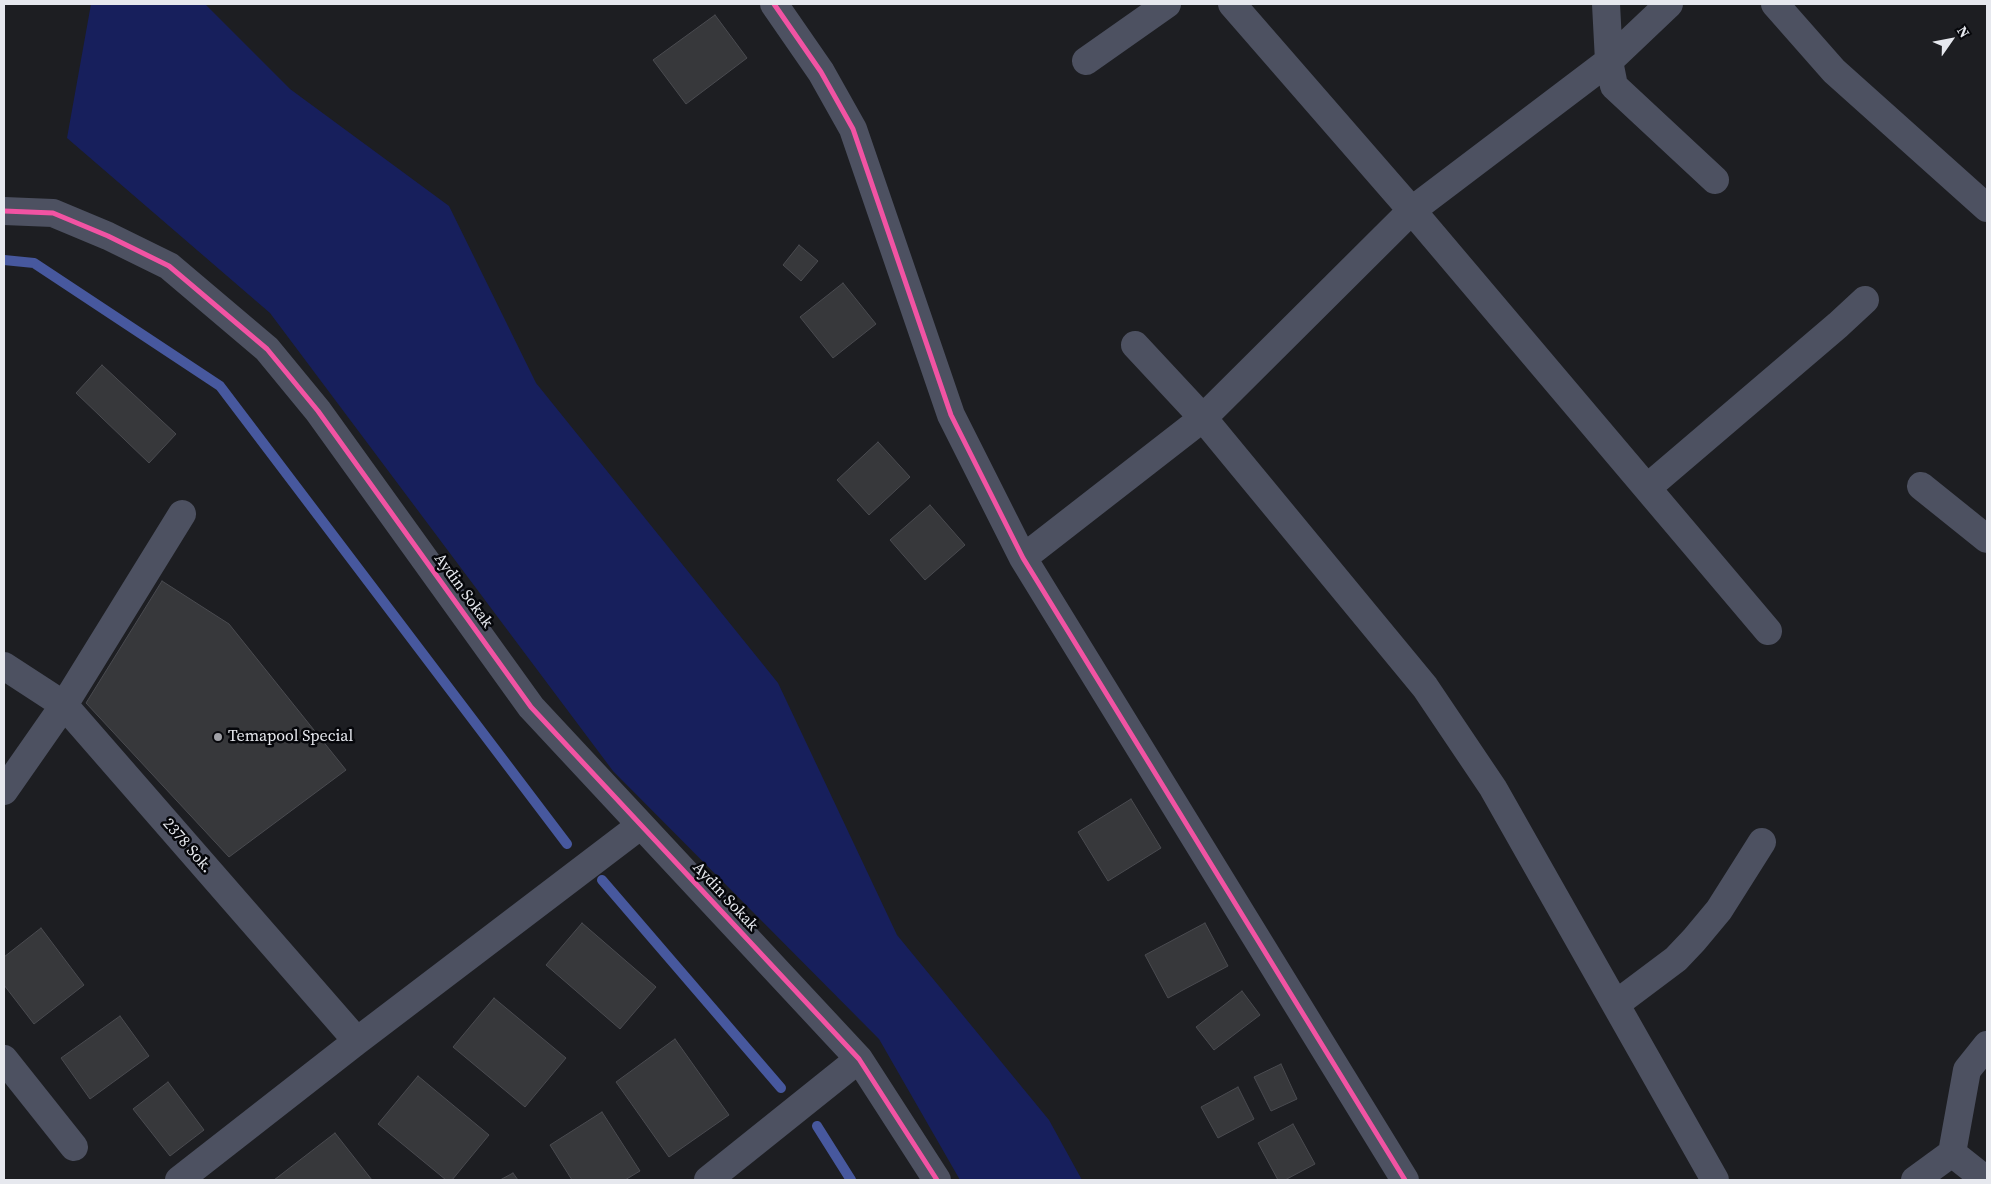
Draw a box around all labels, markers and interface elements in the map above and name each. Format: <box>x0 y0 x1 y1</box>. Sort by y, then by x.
north arrow <box>1926 15 1976 65</box>
text: N <box>1952 22 1975 42</box>
street label: Aydin Sokak <box>430 550 496 632</box>
place label: Temapool Special <box>228 727 353 747</box>
marker: Temapool Special <box>212 731 224 743</box>
street label: 2378 Sok. <box>158 815 216 877</box>
street label: Aydin Sokak <box>688 858 762 936</box>

